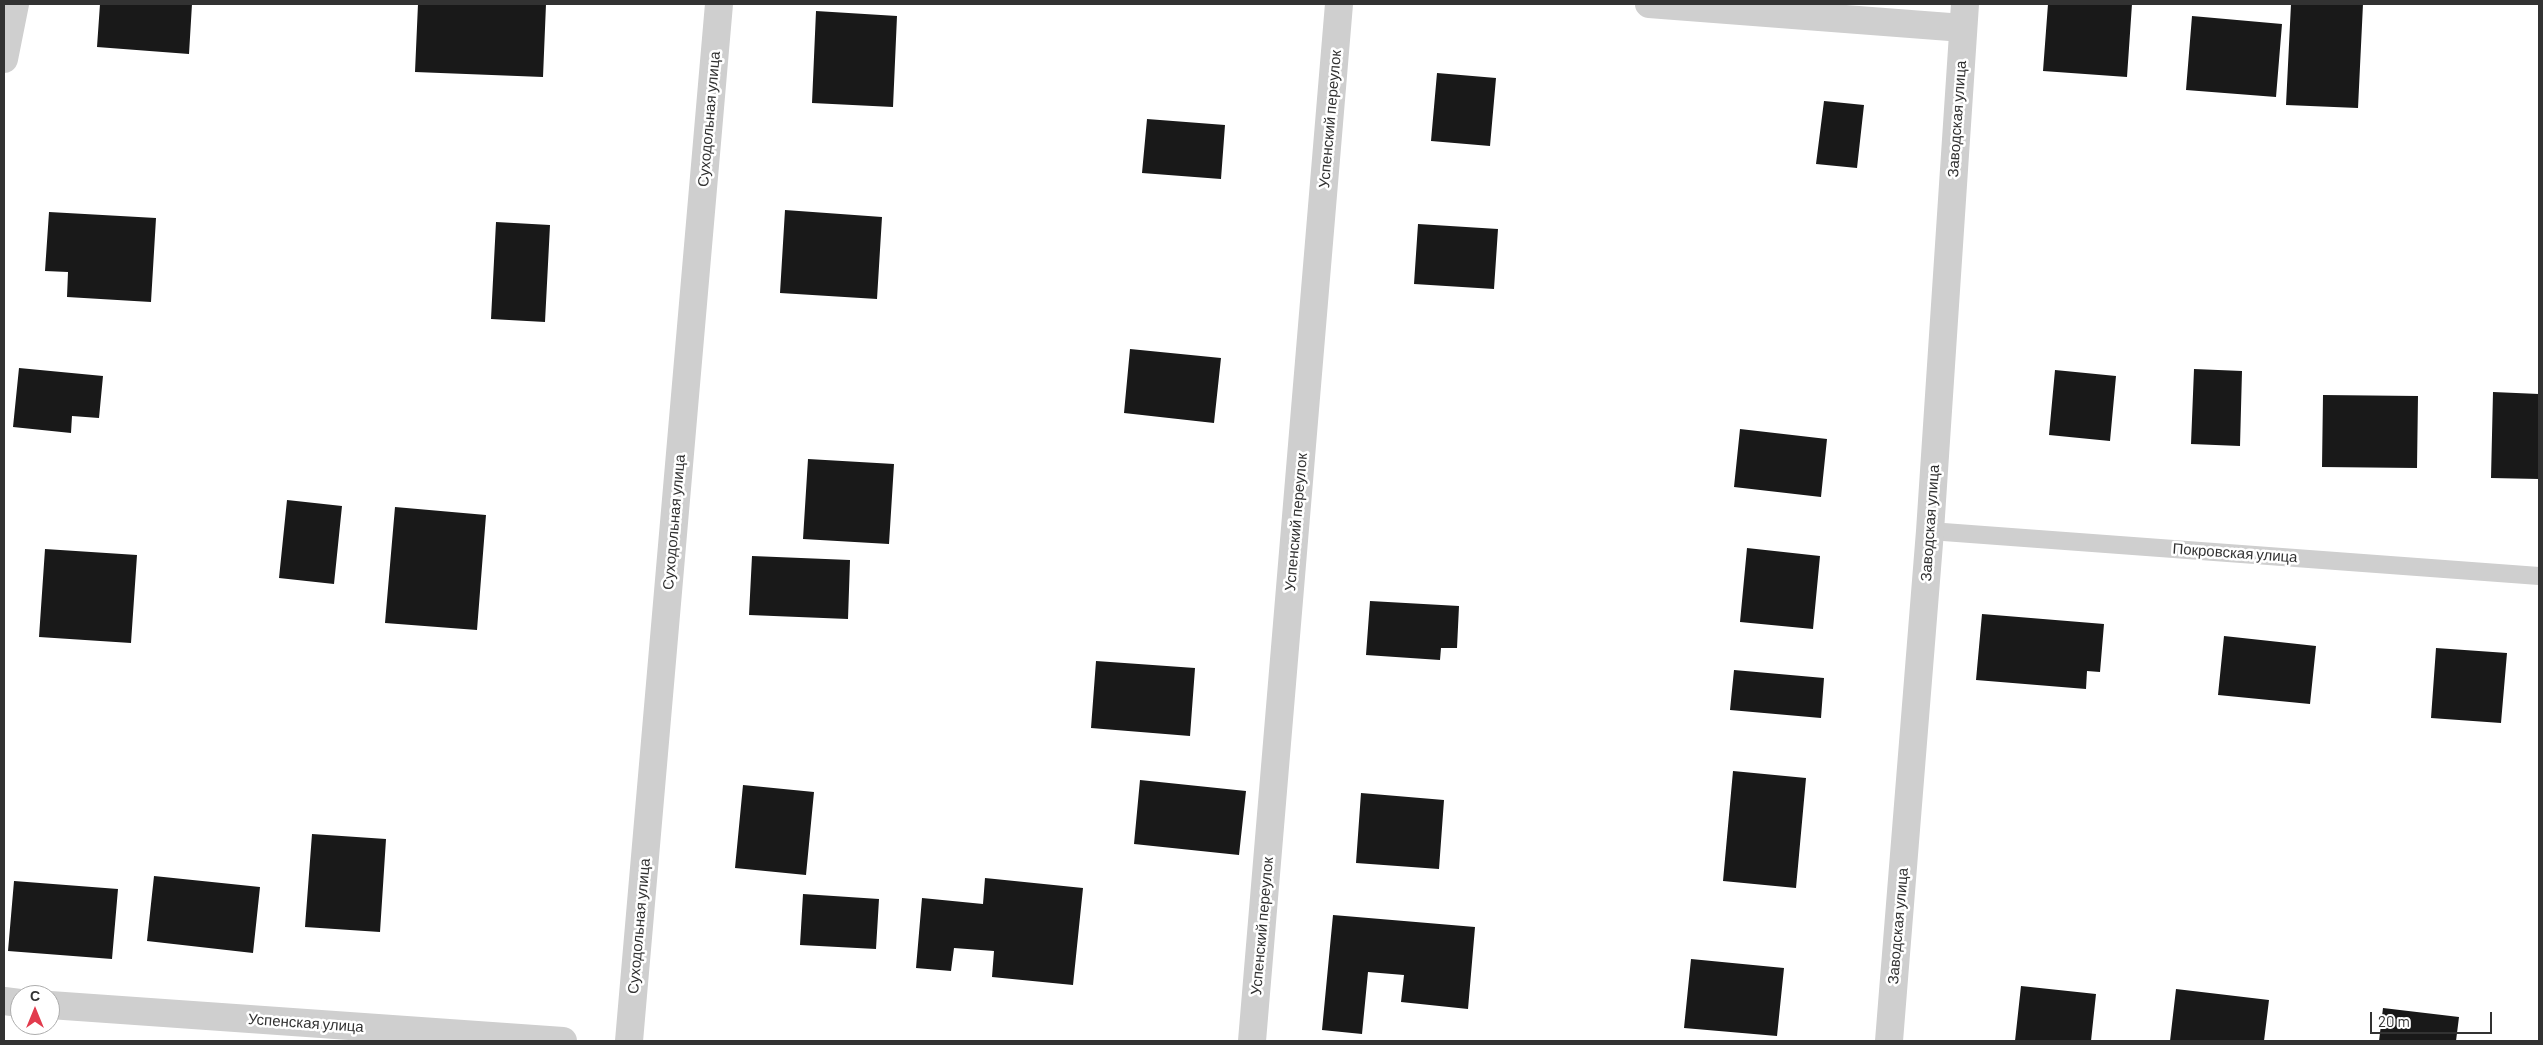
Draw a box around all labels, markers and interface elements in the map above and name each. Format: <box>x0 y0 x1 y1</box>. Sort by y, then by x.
street label: Успенский переулок <box>1315 49 1345 189</box>
street label: Суходольная улица <box>694 50 724 188</box>
street label: Заводская улица <box>1944 60 1970 178</box>
street label: Успенский переулок <box>1281 452 1311 592</box>
street label: Суходольная улица <box>659 453 689 591</box>
street label: Заводская улица <box>1917 464 1943 582</box>
street label: Покровская улица <box>2172 540 2298 566</box>
street label: Успенский переулок <box>1247 856 1277 996</box>
street label: Суходольная улица <box>624 857 654 995</box>
street label: Заводская улица <box>1884 867 1912 985</box>
north arrow <box>10 985 60 1035</box>
text: С <box>30 987 40 1004</box>
scale bar <box>2373 1002 2496 1034</box>
street label: Успенская улица <box>248 1010 364 1036</box>
text: 20 m <box>2378 1012 2410 1030</box>

